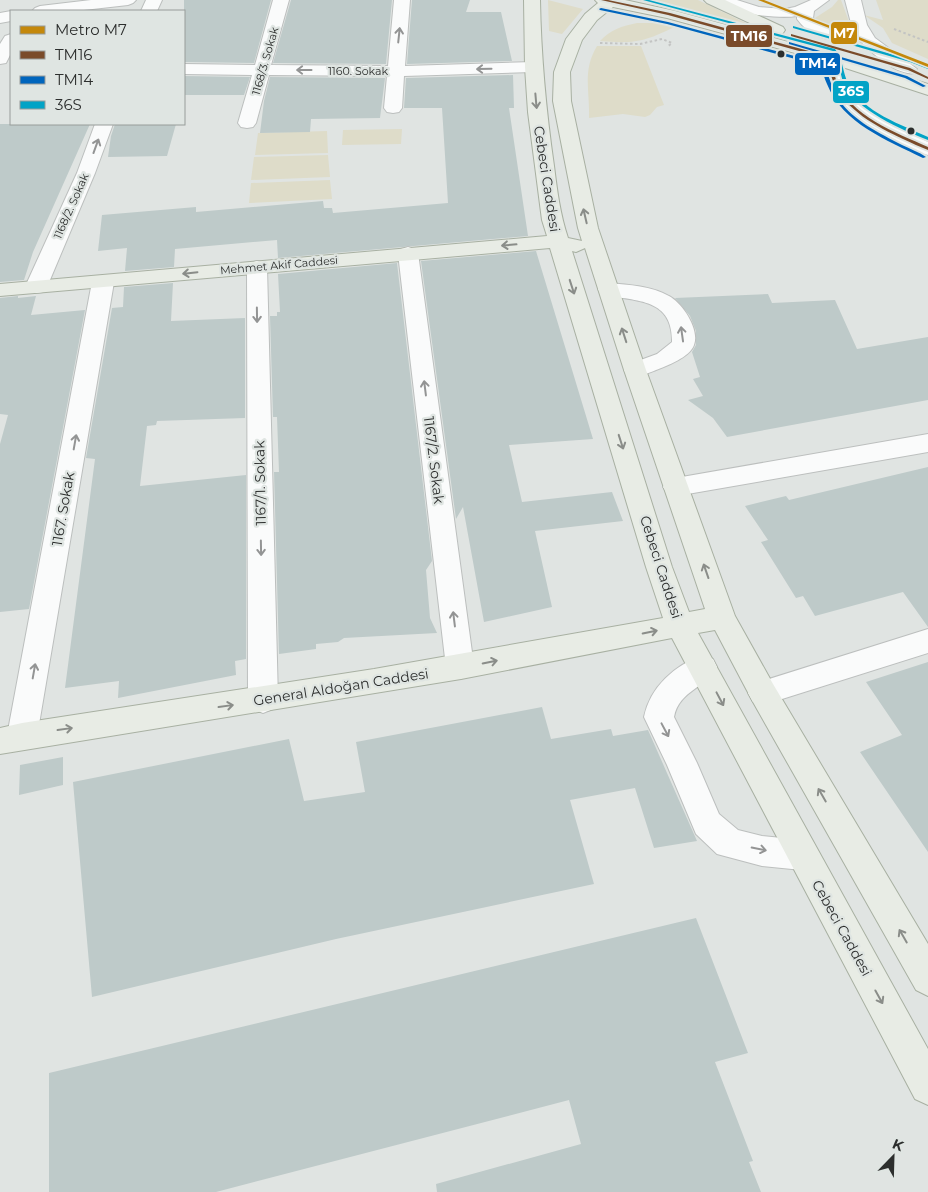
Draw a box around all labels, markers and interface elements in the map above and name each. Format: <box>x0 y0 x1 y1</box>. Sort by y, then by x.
legend <box>10 10 185 125</box>
text: Metro M7 <box>55 20 127 39</box>
line badge: M7 <box>830 21 858 45</box>
line badge: TM16 <box>725 24 773 48</box>
text: M7 <box>833 24 855 42</box>
street label: 1168/3. Sokak <box>249 25 281 97</box>
text: TM16 <box>731 27 767 45</box>
one-way arrow <box>394 28 403 44</box>
text: TM16 <box>55 45 93 64</box>
unlabelled marker <box>776 49 786 59</box>
line badge: TM14 <box>794 52 841 76</box>
text: TM14 <box>799 54 837 72</box>
street label: 1160. Sokak <box>328 64 389 78</box>
one-way arrow <box>476 64 492 73</box>
one-way arrow <box>296 65 312 75</box>
text: TM14 <box>55 70 93 89</box>
line badge: 36S <box>832 80 870 104</box>
text: 36S <box>837 82 864 100</box>
one-way arrow <box>531 93 541 109</box>
text: 36S <box>55 95 82 114</box>
street label: Cebeci Caddesi <box>530 125 564 233</box>
unlabelled marker <box>906 126 916 136</box>
one-way arrow <box>92 138 101 154</box>
street label: 1168/2. Sokak <box>50 171 92 241</box>
one-way arrow <box>580 208 589 224</box>
one-way arrow <box>501 240 517 249</box>
street label: Mehmet Akif Caddesi <box>219 253 339 277</box>
one-way arrow <box>182 268 198 278</box>
one-way arrow <box>568 279 577 294</box>
one-way arrow <box>252 307 262 323</box>
one-way arrow <box>677 326 687 342</box>
one-way arrow <box>618 327 628 343</box>
one-way arrow <box>420 381 430 397</box>
street label: 1167/2. Sokak <box>420 415 448 505</box>
one-way arrow <box>70 434 80 450</box>
one-way arrow <box>617 434 627 450</box>
street label: 1167/1. Sokak <box>250 440 270 526</box>
street label: 1167. Sokak <box>48 470 78 547</box>
street label: Cebeci Caddesi <box>636 513 686 621</box>
one-way arrow <box>256 540 266 556</box>
one-way arrow <box>701 564 710 579</box>
one-way arrow <box>449 611 459 627</box>
one-way arrow <box>641 627 657 636</box>
one-way arrow <box>481 656 497 666</box>
one-way arrow <box>30 663 40 679</box>
street label: General Aldoğan Caddesi <box>252 664 430 710</box>
one-way arrow <box>715 692 725 707</box>
one-way arrow <box>218 700 234 710</box>
one-way arrow <box>660 722 670 737</box>
one-way arrow <box>57 724 73 734</box>
one-way arrow <box>817 788 827 803</box>
one-way arrow <box>750 845 766 855</box>
street label: Cebeci Caddesi <box>808 877 876 979</box>
one-way arrow <box>898 929 908 943</box>
one-way arrow <box>875 989 884 1004</box>
north arrow <box>868 1132 918 1182</box>
text: K <box>890 1135 907 1156</box>

